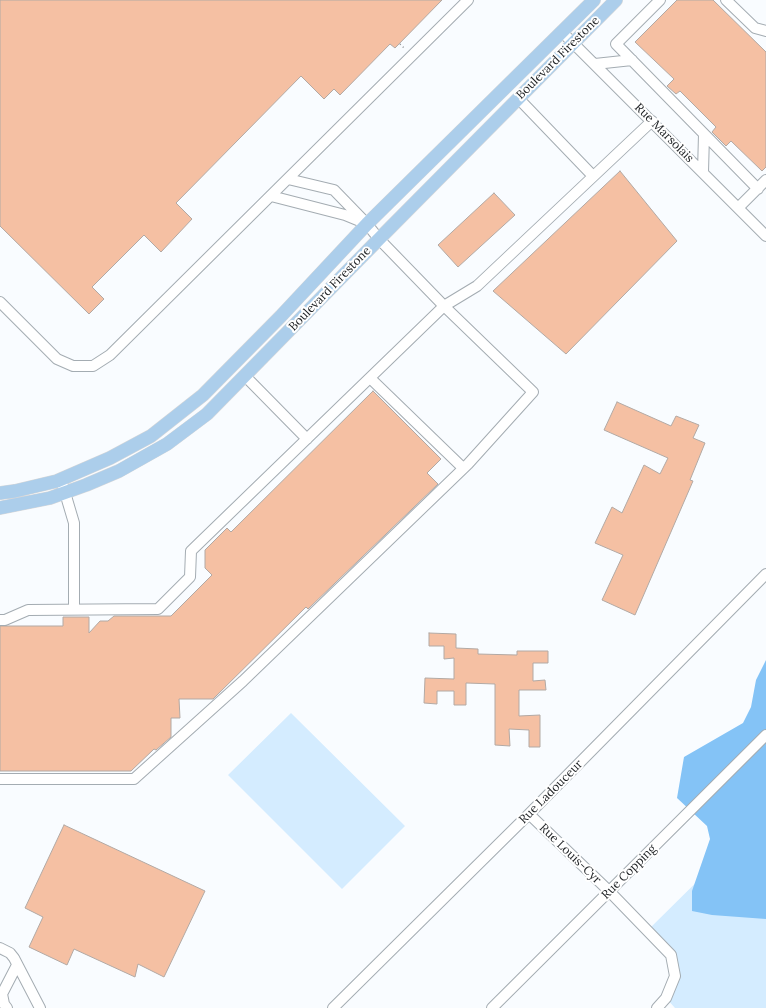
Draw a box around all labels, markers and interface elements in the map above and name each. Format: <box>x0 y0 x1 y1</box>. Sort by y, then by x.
street label: Boulevard Firestone <box>514 14 602 102</box>
street label: Rue Marsolais <box>631 100 697 166</box>
street label: Boulevard Firestone <box>286 244 374 334</box>
street label: Rue Ladouceur <box>516 757 586 827</box>
street label: Rue Louis-Cyr <box>536 821 604 887</box>
street label: Rue Copping <box>599 842 659 902</box>

